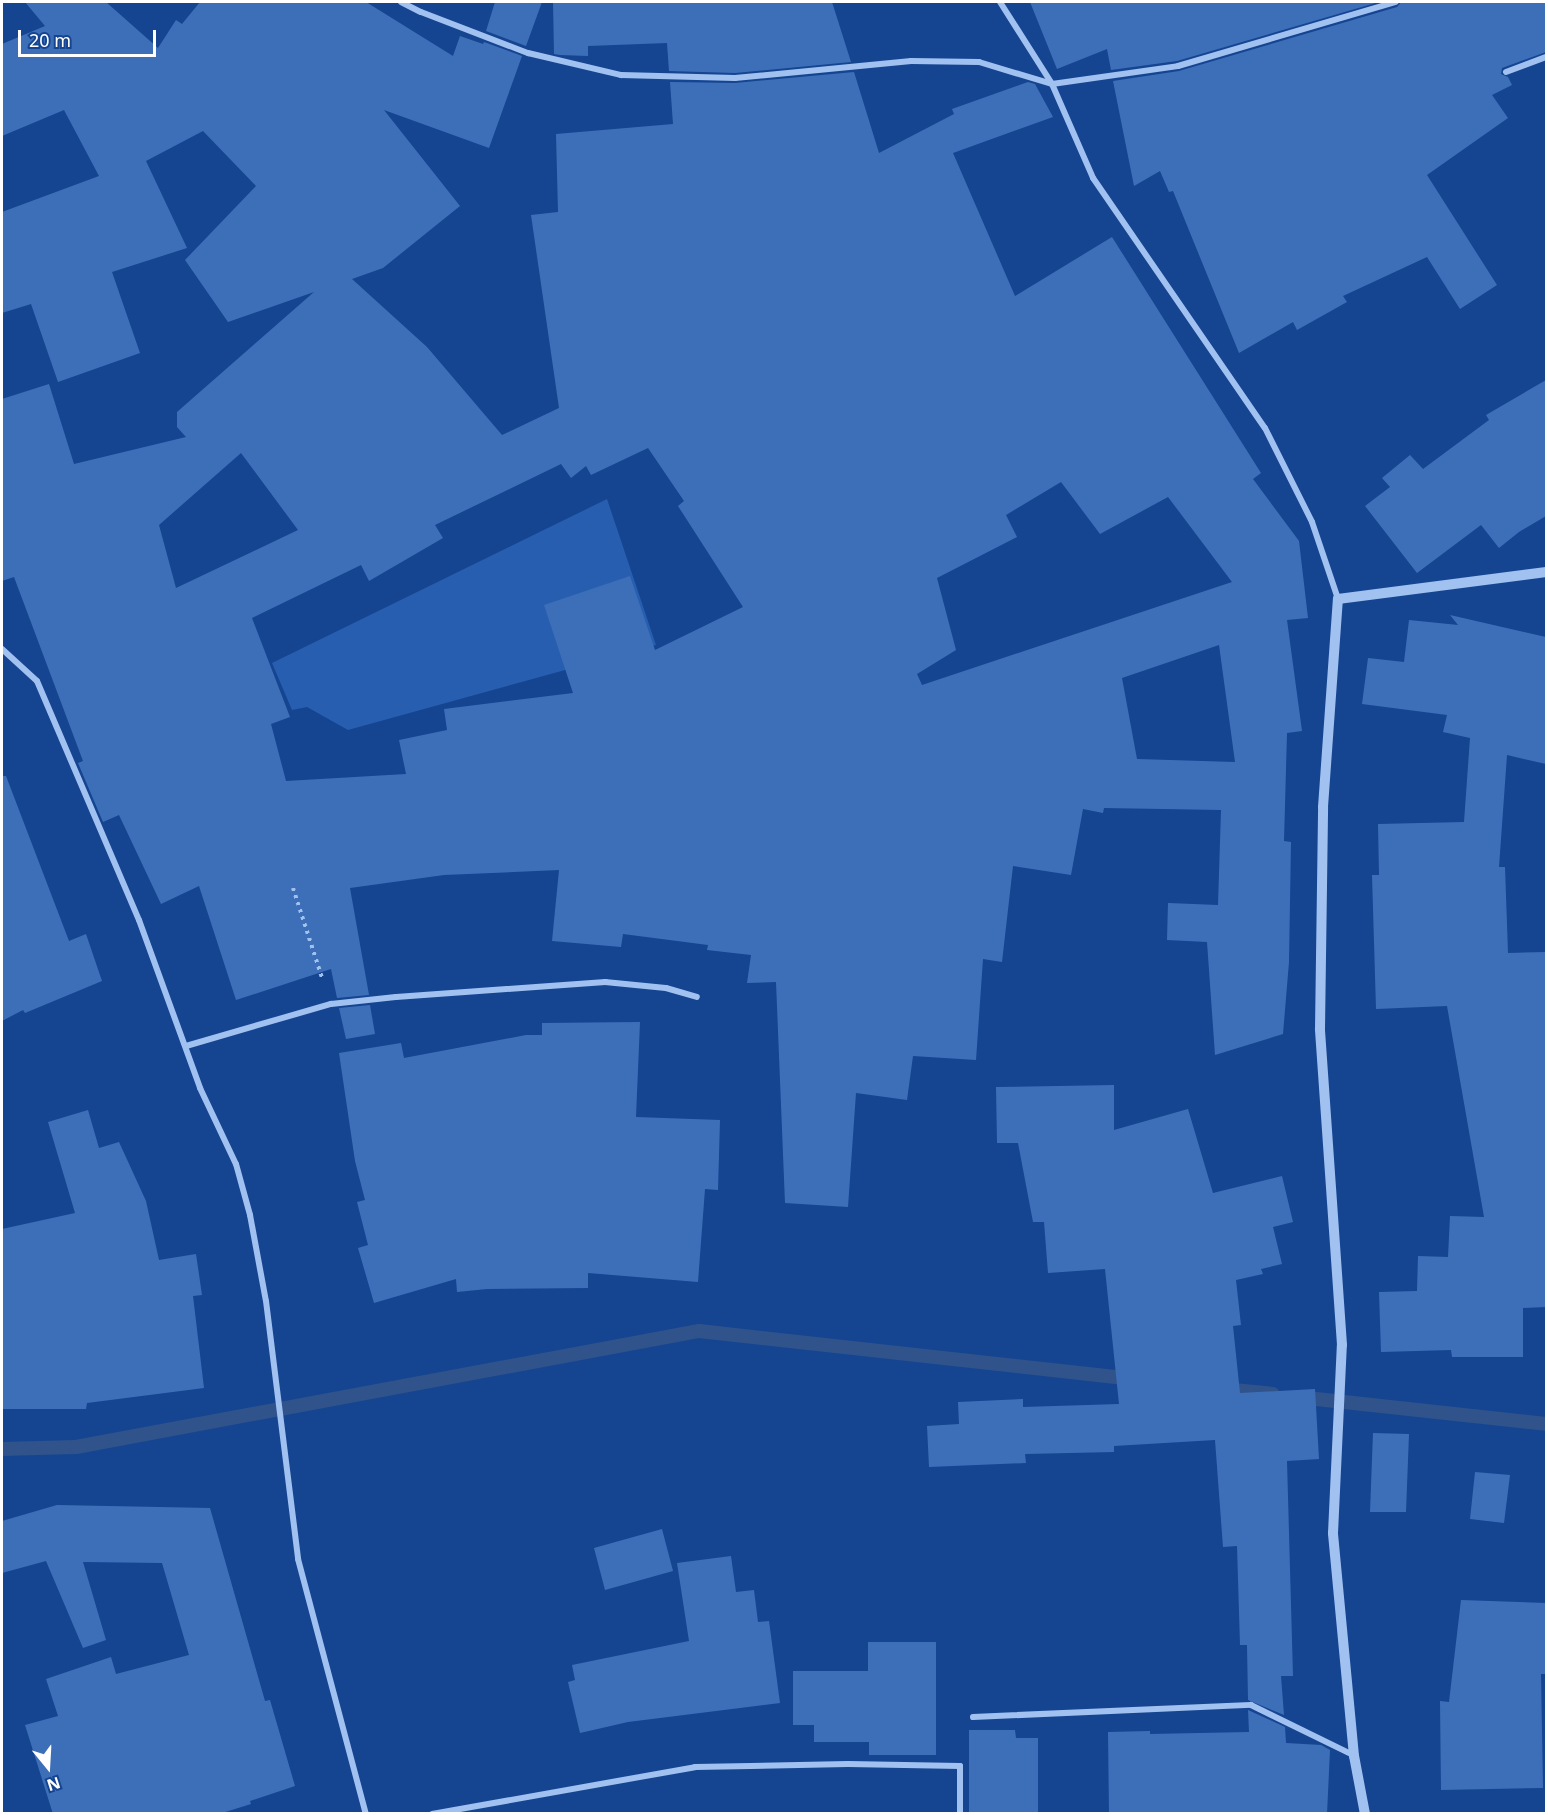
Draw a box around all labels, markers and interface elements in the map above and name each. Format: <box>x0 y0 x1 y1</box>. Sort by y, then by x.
scale bar <box>21 18 159 56</box>
text: 20 m <box>29 28 71 52</box>
north arrow <box>18 1737 78 1797</box>
text: N <box>44 1772 63 1797</box>

